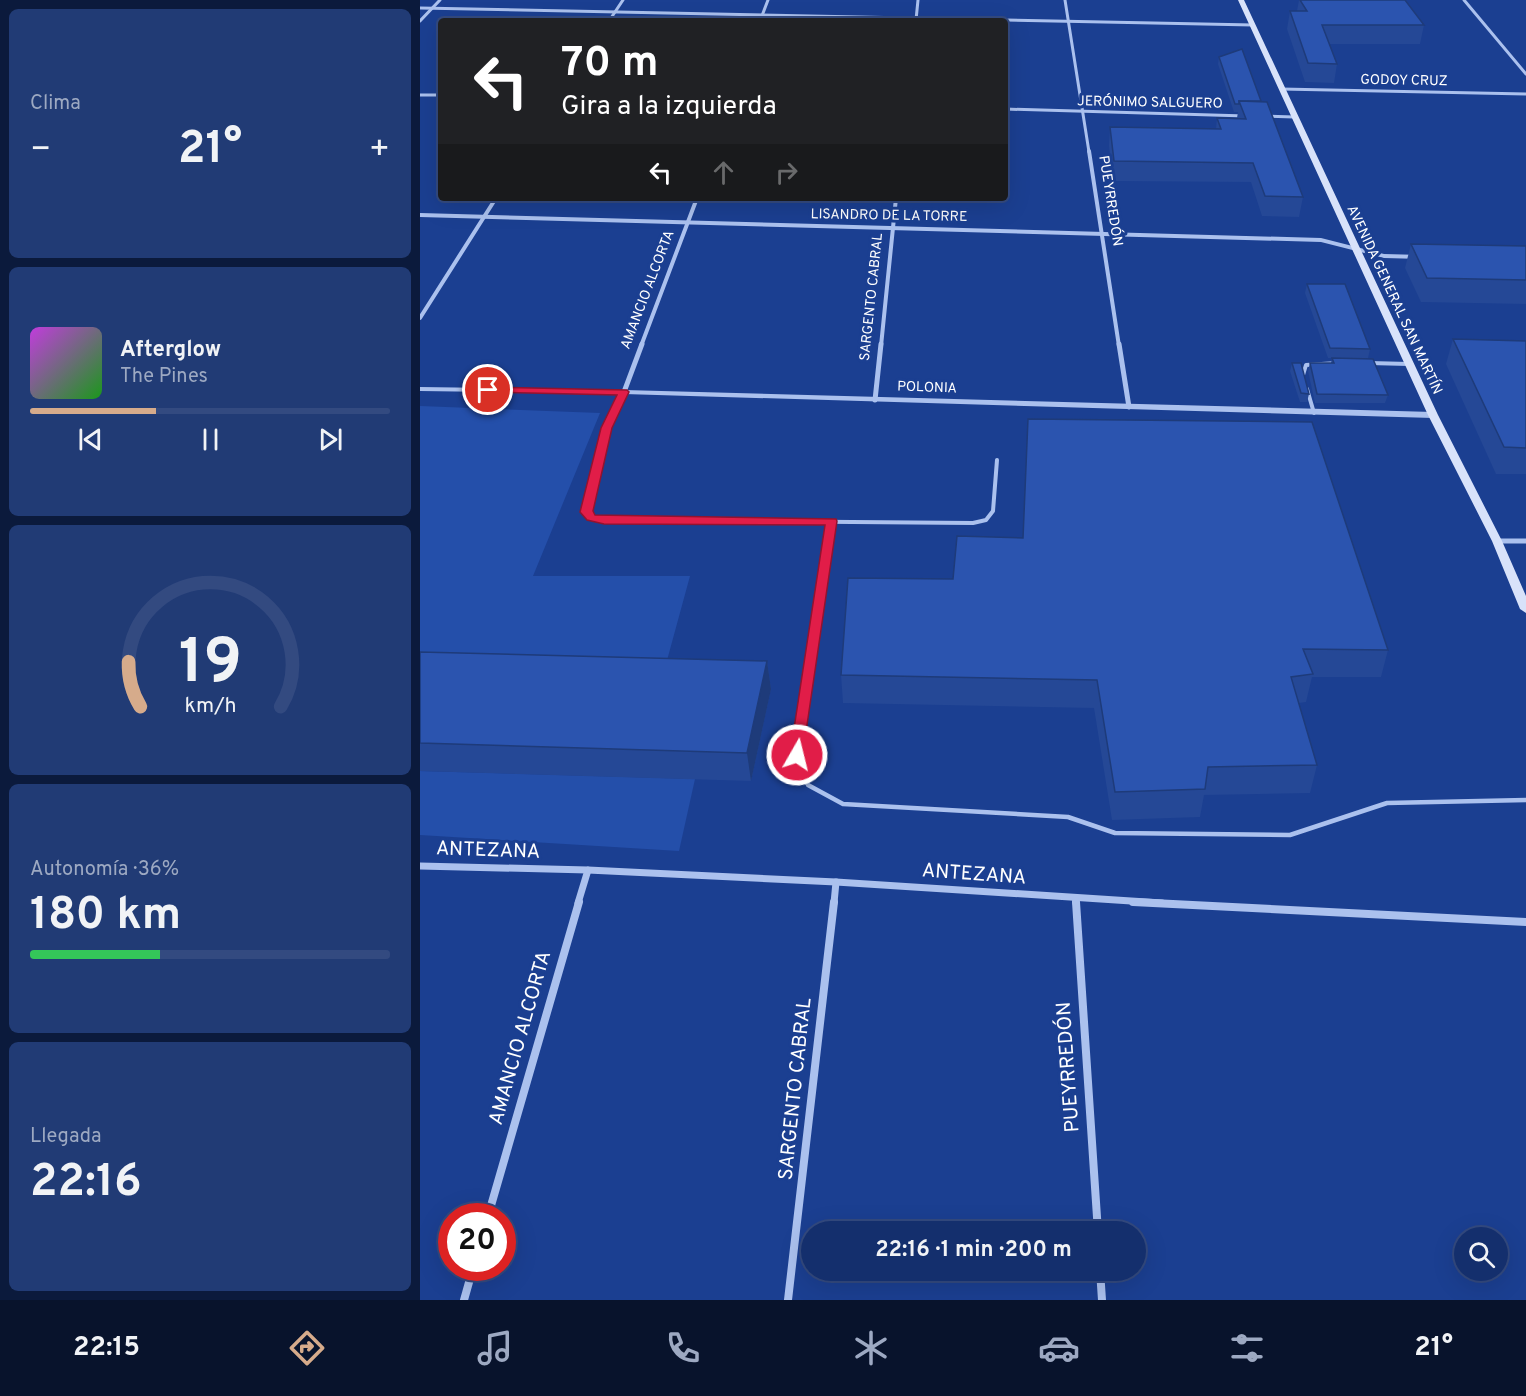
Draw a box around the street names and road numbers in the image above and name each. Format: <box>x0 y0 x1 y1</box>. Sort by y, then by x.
street label: GODOY CRUZ <box>1360 72 1448 90</box>
street label: JERÓNIMO SALGUERO <box>1077 92 1223 113</box>
street label: PUEYRREDÓN <box>1094 154 1127 248</box>
street label: AVENIDA GENERAL SAN MARTÍN <box>1343 202 1446 397</box>
street label: LISANDRO DE LA TORRE <box>810 206 968 226</box>
street label: AMANCIO ALCORTA <box>617 228 679 352</box>
street label: SARGENTO CABRAL <box>857 232 887 362</box>
street label: POLONIA <box>897 378 957 398</box>
street label: ANTEZANA <box>435 836 541 866</box>
street label: ANTEZANA <box>921 858 1027 892</box>
street label: AMANCIO ALCORTA <box>484 948 558 1128</box>
street label: SARGENTO CABRAL <box>773 996 819 1182</box>
street label: PUEYRREDÓN <box>1049 1001 1087 1133</box>

